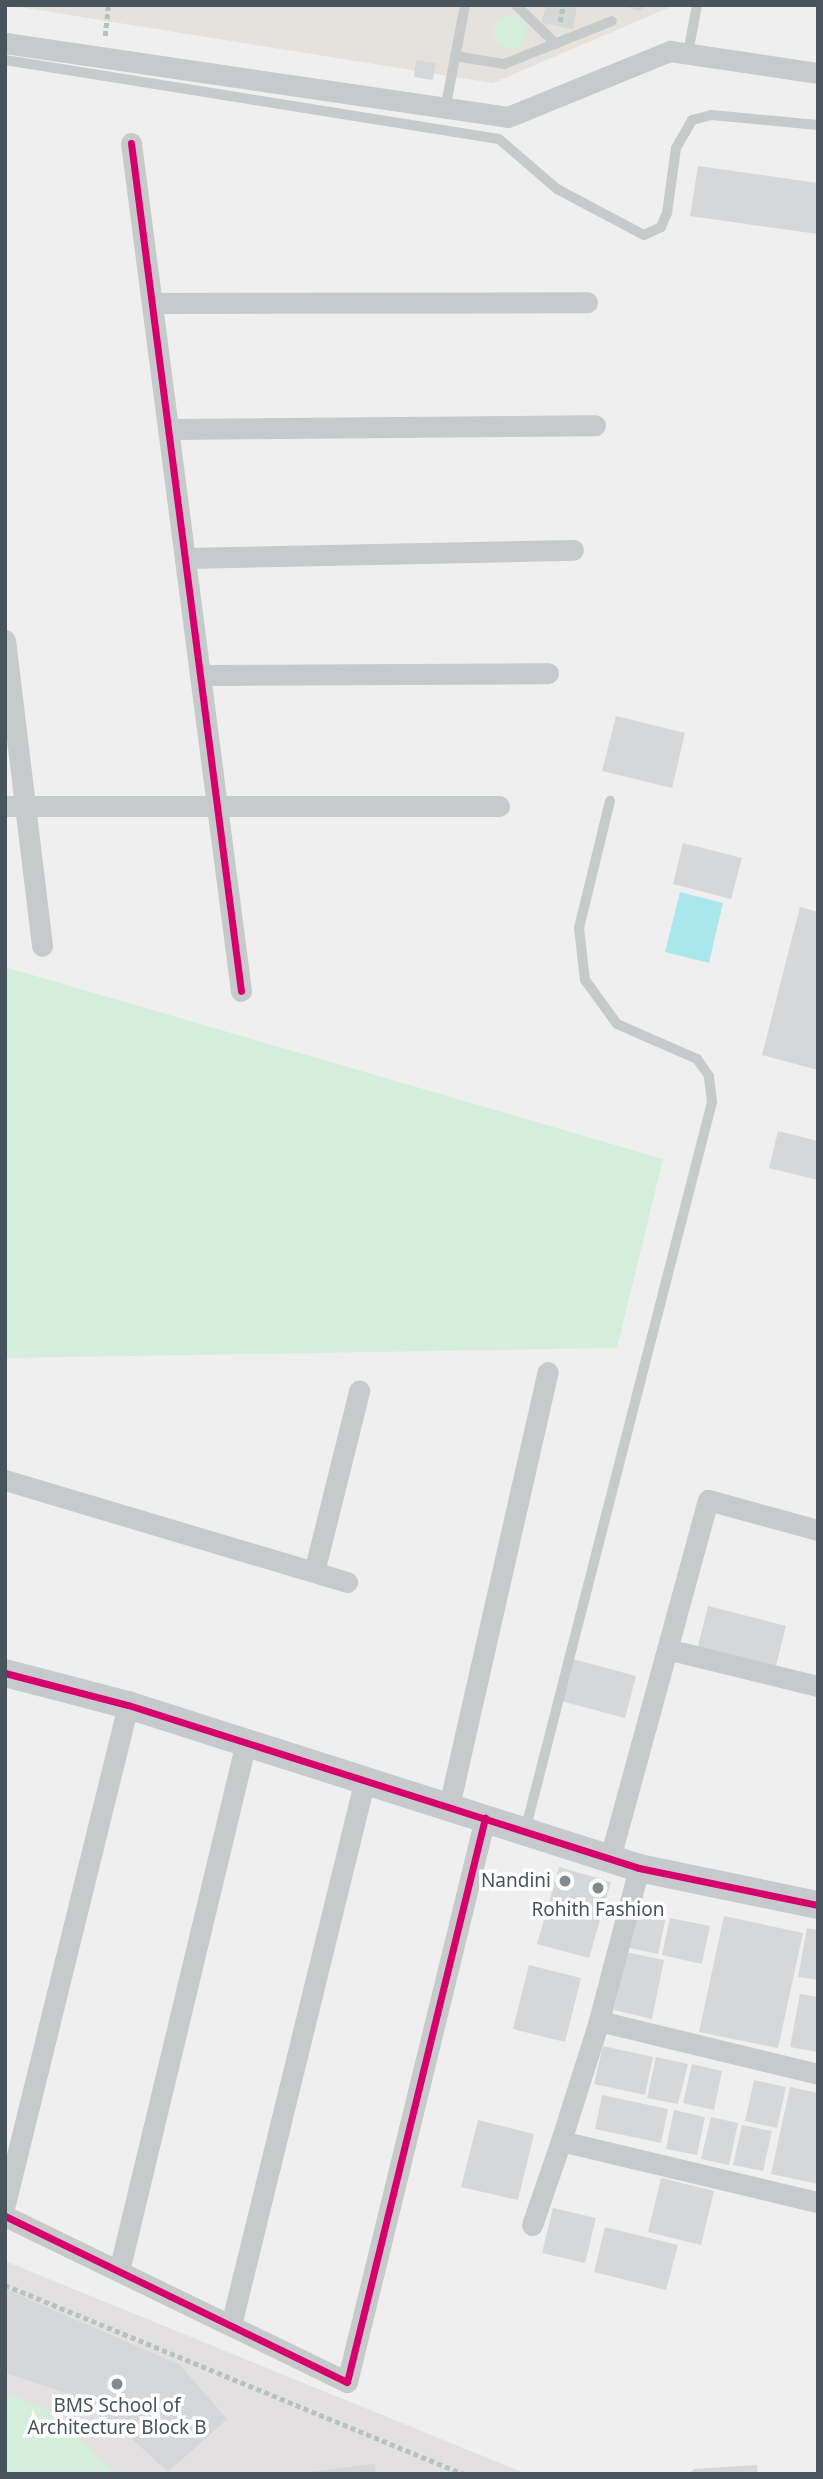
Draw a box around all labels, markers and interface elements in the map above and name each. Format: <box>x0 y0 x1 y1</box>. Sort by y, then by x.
place label: Nandini <box>481 1870 551 1892</box>
marker: Nandini <box>557 1873 573 1889</box>
marker: Rohith Fashion <box>590 1880 606 1896</box>
place label: Rohith Fashion <box>532 1899 664 1921</box>
marker: BMS School of Architecture Block B <box>109 2376 125 2392</box>
place label: BMS School of Architecture Block B <box>27 2395 207 2439</box>

